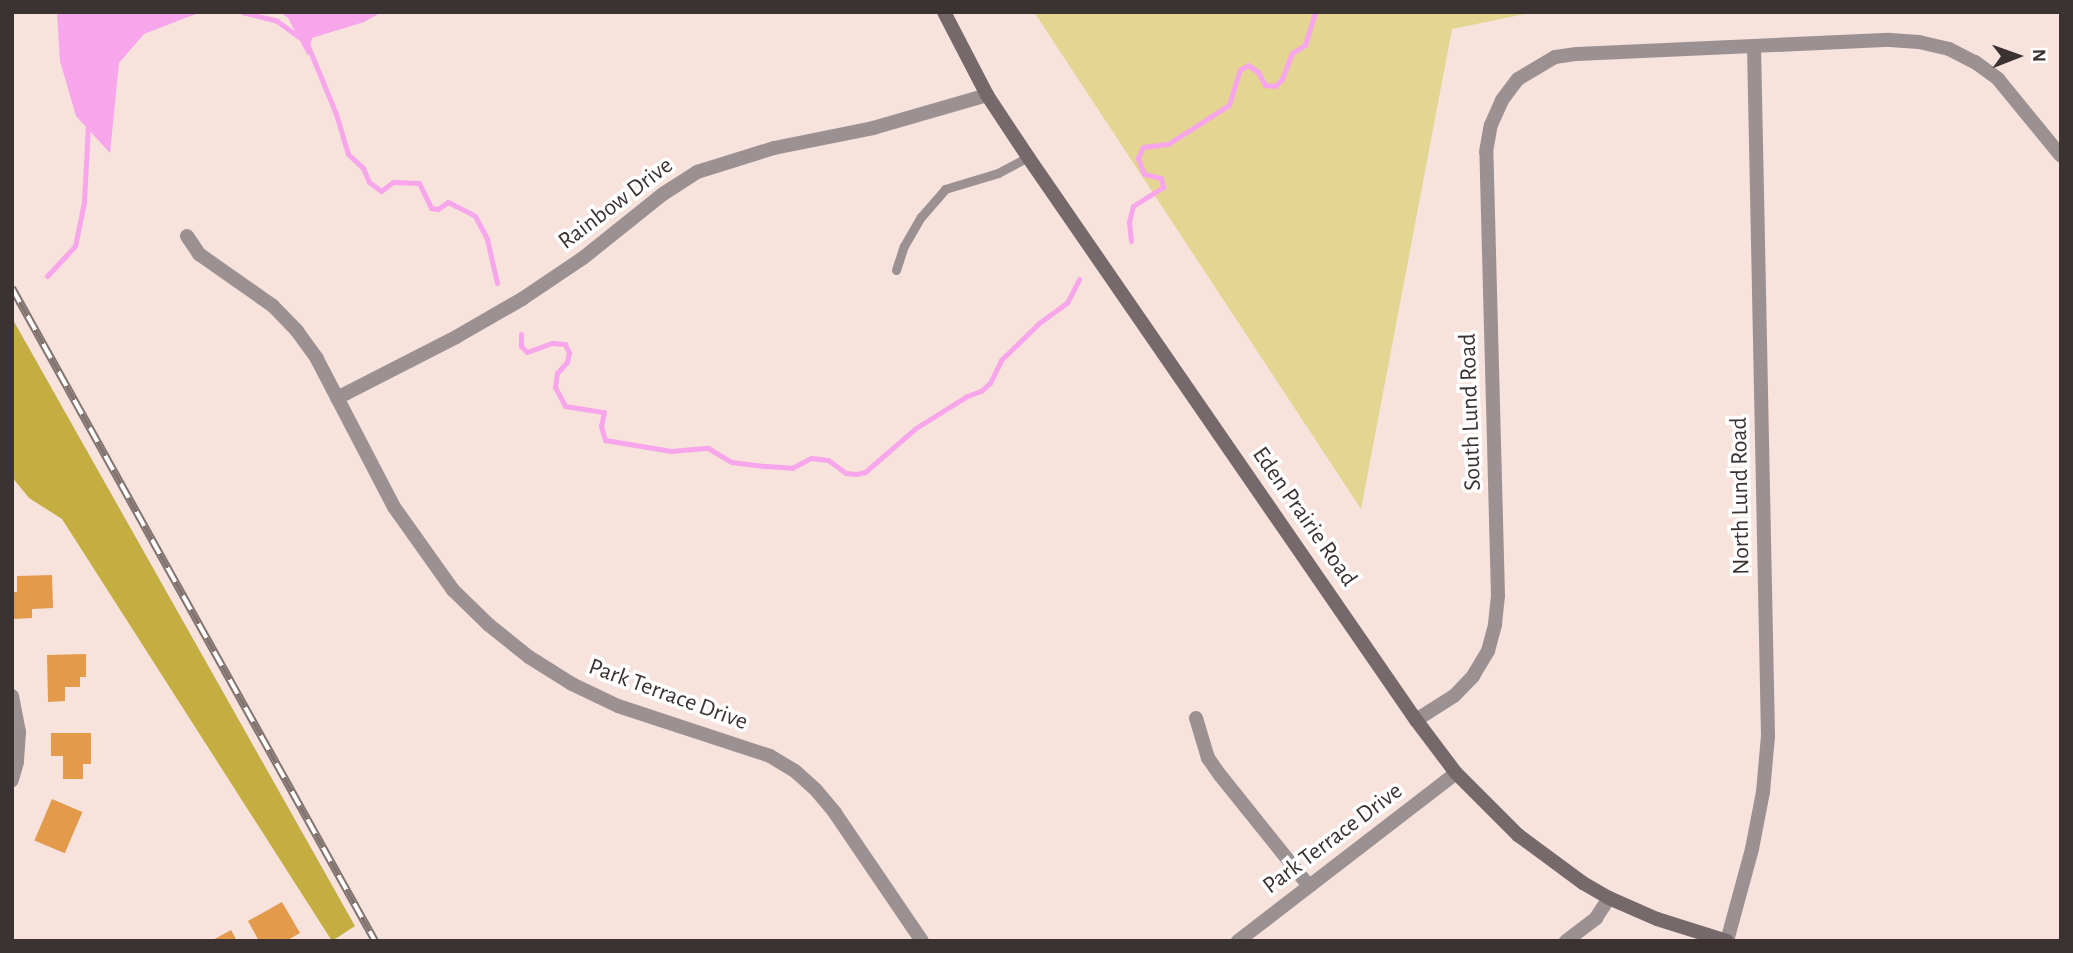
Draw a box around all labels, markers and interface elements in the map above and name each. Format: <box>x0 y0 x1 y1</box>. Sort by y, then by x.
north arrow <box>1982 21 2052 91</box>
text: N <box>2029 49 2048 62</box>
street label: Rainbow Drive <box>553 152 679 256</box>
street label: South Lund Road <box>1454 333 1488 491</box>
street label: North Lund Road <box>1725 417 1757 575</box>
street label: Eden Prairie Road <box>1245 442 1363 592</box>
street label: Park Terrace Drive <box>585 653 751 737</box>
street label: Park Terrace Drive <box>1258 777 1408 901</box>

